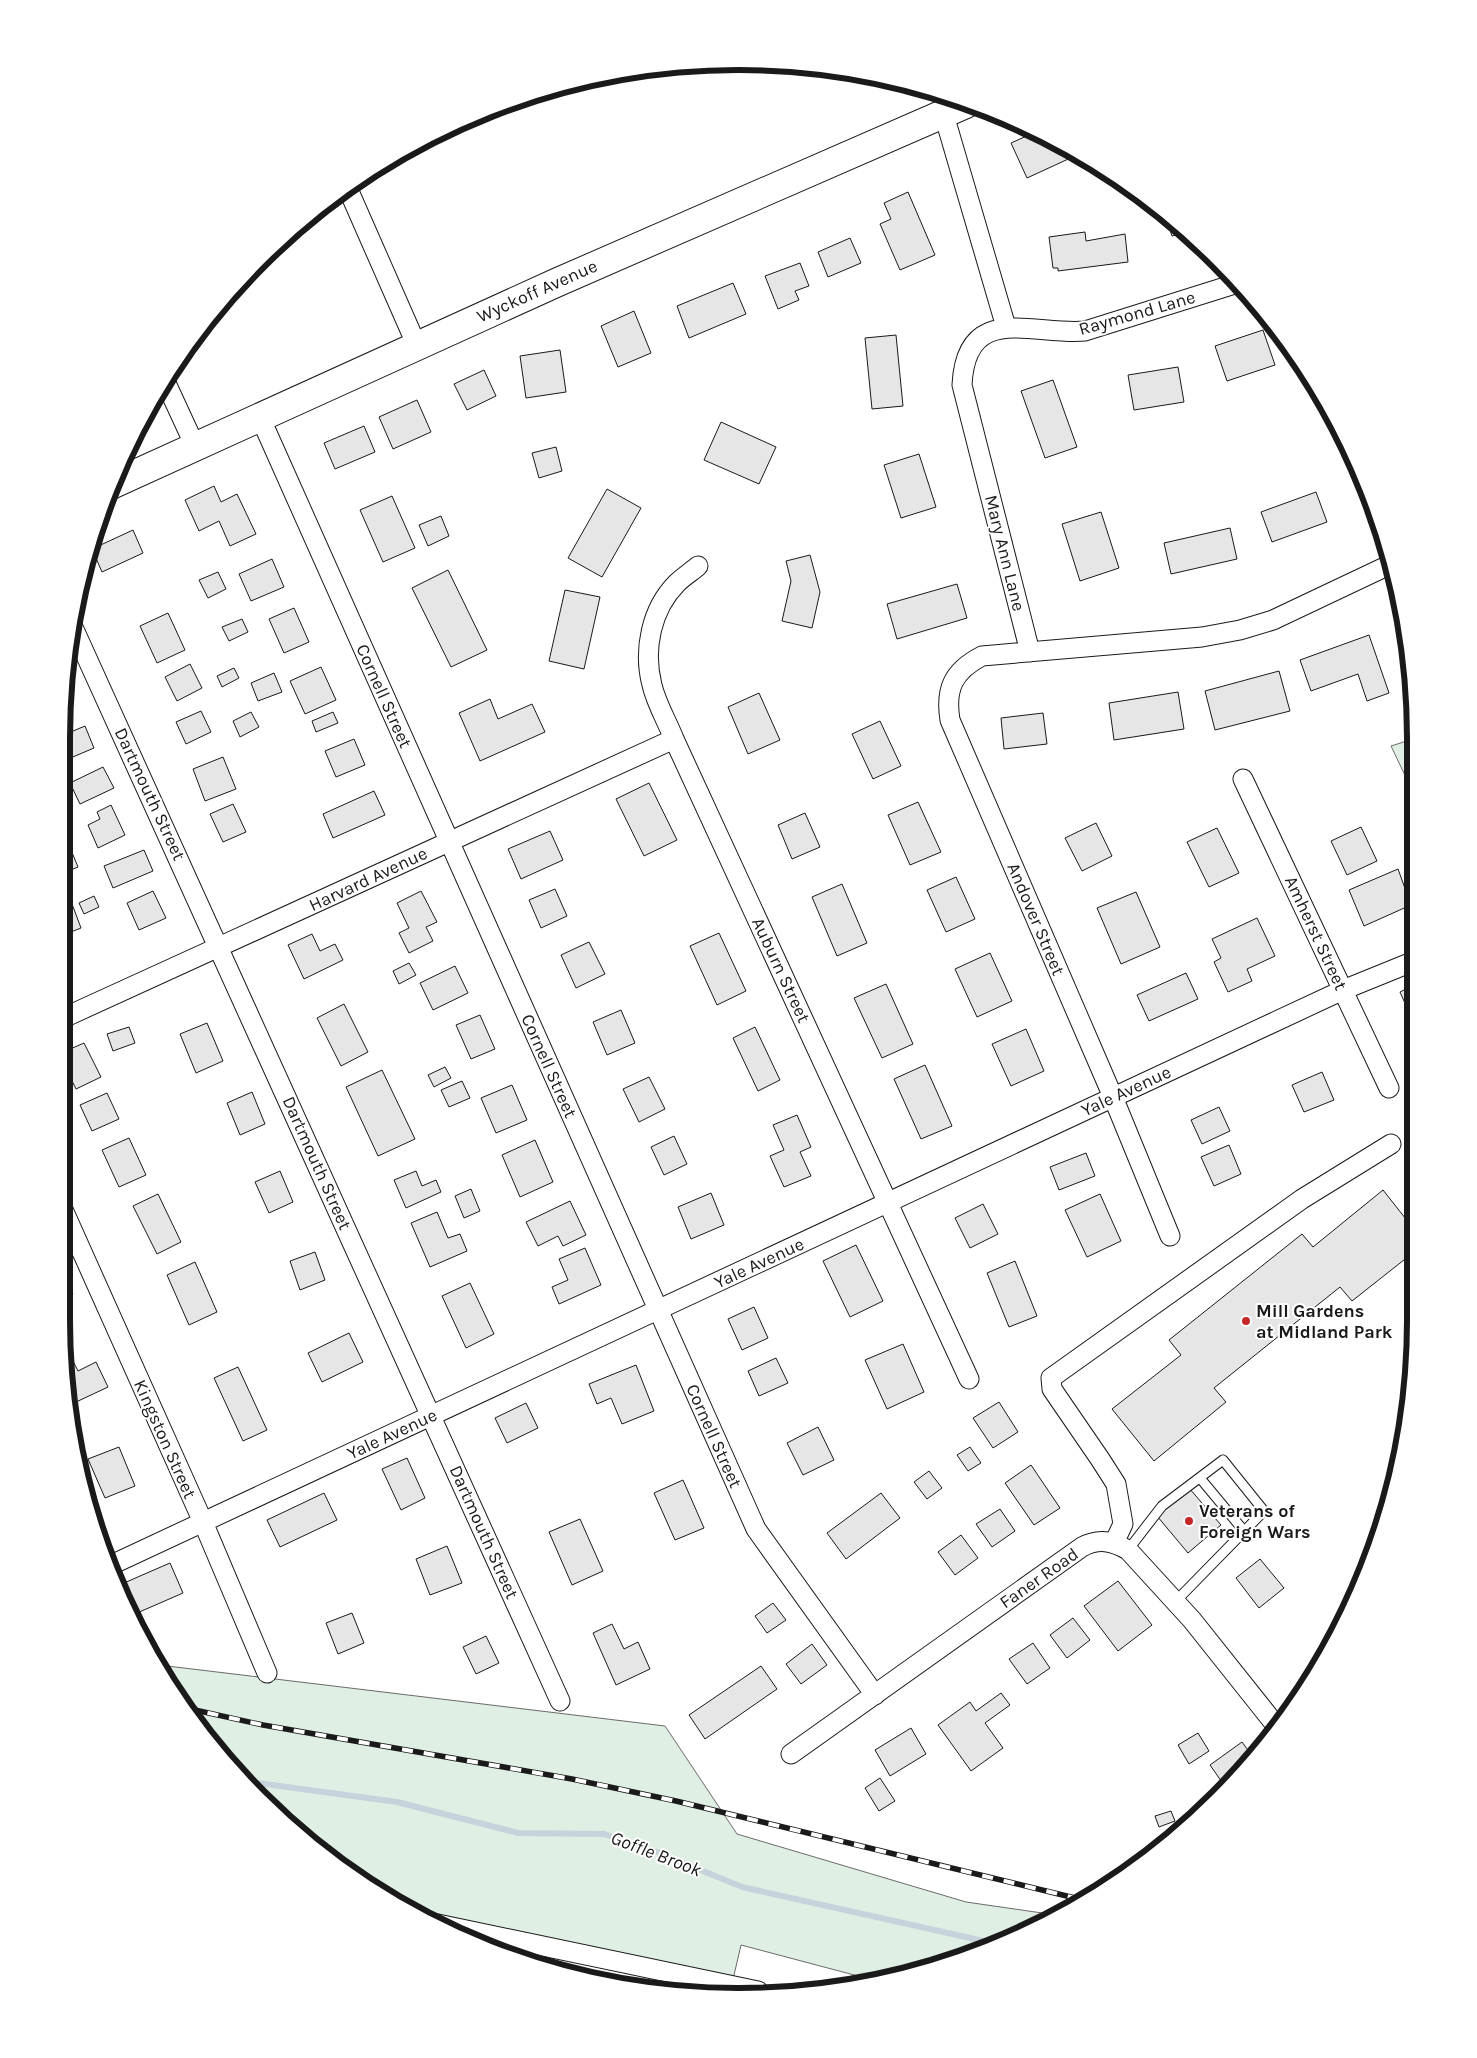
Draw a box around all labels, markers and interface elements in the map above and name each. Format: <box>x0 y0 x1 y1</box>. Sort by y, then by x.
street label: Wyckoff Avenue <box>473 255 601 327</box>
street label: Raymond Lane <box>1076 286 1198 340</box>
street label: Mary Ann Lane <box>980 493 1030 613</box>
street label: Cornell Street <box>351 641 417 752</box>
street label: Dartmouth Street <box>110 724 190 864</box>
street label: Harvard Avenue <box>305 842 431 916</box>
street label: Andover Street <box>1002 859 1070 979</box>
street label: Amherst Street <box>1280 872 1352 994</box>
street label: Auburn Street <box>747 914 815 1026</box>
street label: Cornell Street <box>516 1011 582 1122</box>
street label: Yale Avenue <box>1078 1061 1174 1121</box>
street label: Dartmouth Street <box>278 1093 356 1233</box>
street label: Yale Avenue <box>711 1233 807 1293</box>
place label: Mill Gardens at Midland Park <box>1256 1300 1393 1343</box>
marker: Mill Gardens at Midland Park <box>1240 1315 1252 1327</box>
street label: Kingston Street <box>129 1376 201 1502</box>
street label: Cornell Street <box>681 1381 747 1492</box>
street label: Yale Avenue <box>344 1404 440 1464</box>
street label: Dartmouth Street <box>445 1462 523 1602</box>
place label: Veterans of Foreign Wars <box>1199 1500 1311 1543</box>
marker: Veterans of Foreign Wars <box>1183 1515 1195 1527</box>
street label: Faner Road <box>995 1543 1083 1613</box>
water label: Goffle Brook <box>608 1827 705 1881</box>

